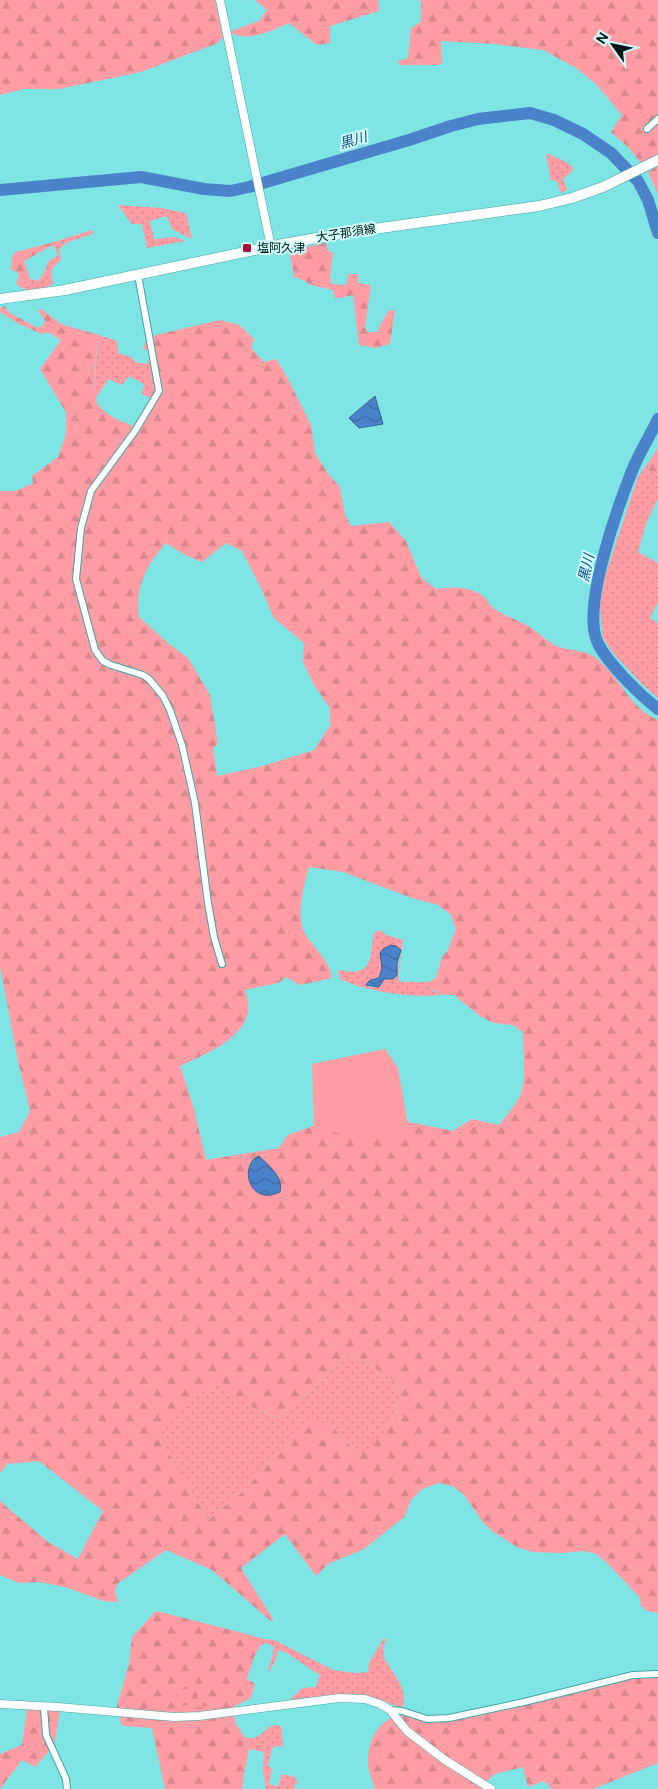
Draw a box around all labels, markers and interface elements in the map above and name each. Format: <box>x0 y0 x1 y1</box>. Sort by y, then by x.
north arrow <box>588 20 638 70</box>
text: N <box>592 29 612 47</box>
water label: 黒川 <box>337 127 371 153</box>
street label: 大子那須線 <box>315 220 377 246</box>
place label: 塩阿久津 <box>257 240 305 256</box>
marker: 塩阿久津 <box>241 242 253 254</box>
water label: 黒川 <box>574 550 598 584</box>

